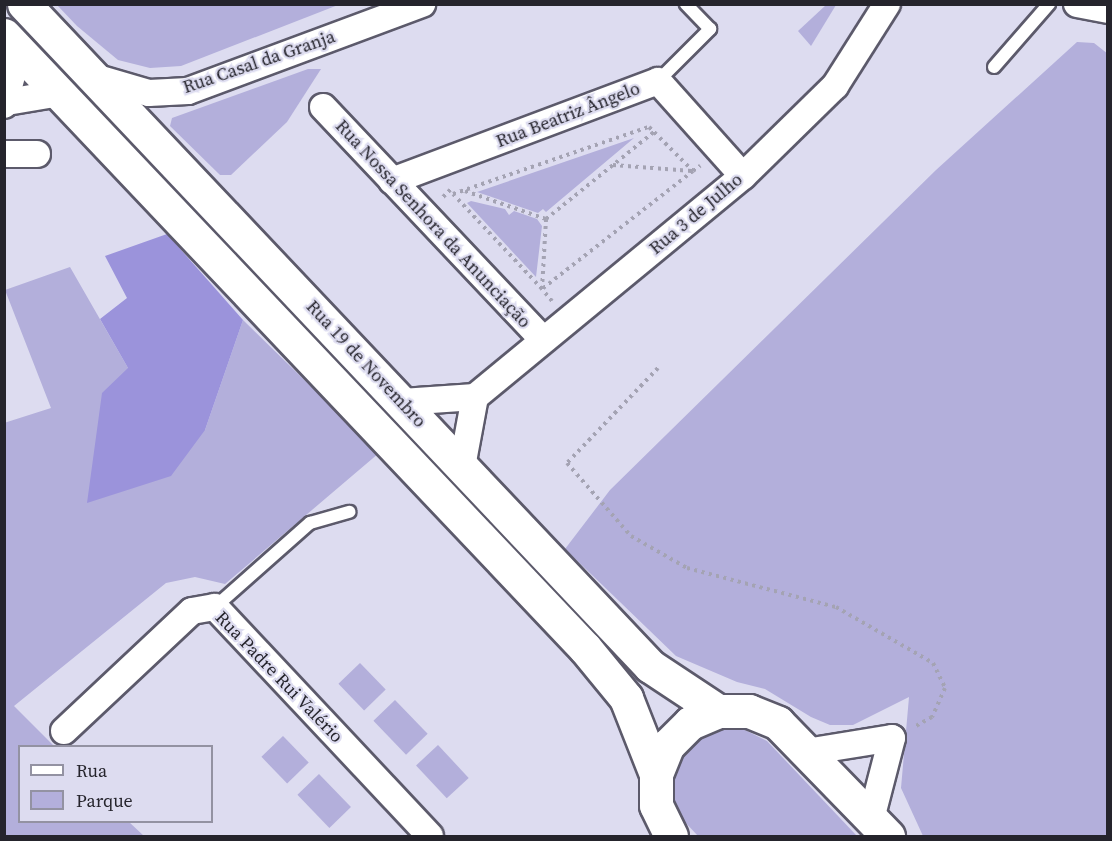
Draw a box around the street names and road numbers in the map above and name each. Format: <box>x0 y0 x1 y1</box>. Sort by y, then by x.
street label: Rua Casal da Granja <box>180 26 338 98</box>
street label: Rua Beatriz Ângelo <box>493 78 643 152</box>
street label: Rua Nossa Senhora da Anunciação <box>331 115 535 333</box>
street label: Rua 3 de Julho <box>645 169 747 259</box>
street label: Rua 19 de Novembro <box>302 296 430 432</box>
street label: Rua Padre Rui Valério <box>210 607 348 747</box>

